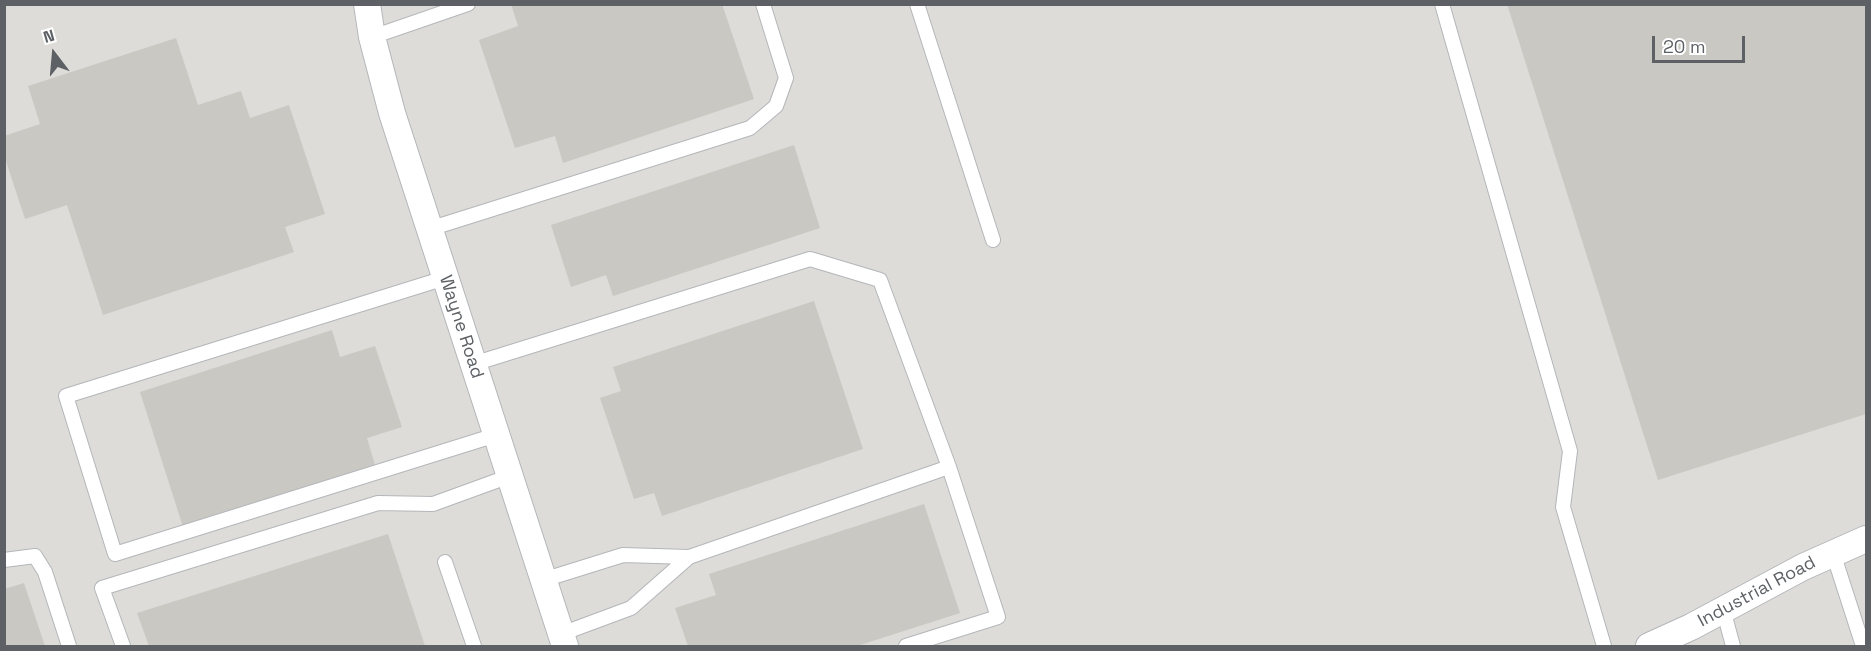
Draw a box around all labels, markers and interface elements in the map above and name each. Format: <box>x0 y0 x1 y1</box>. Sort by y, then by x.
north arrow <box>24 24 84 84</box>
scale bar <box>1655 24 1748 62</box>
text: N <box>41 25 57 48</box>
text: 20 m <box>1663 35 1706 58</box>
street label: Wayne Road <box>434 273 488 381</box>
street label: Industrial Road <box>1694 552 1820 632</box>

